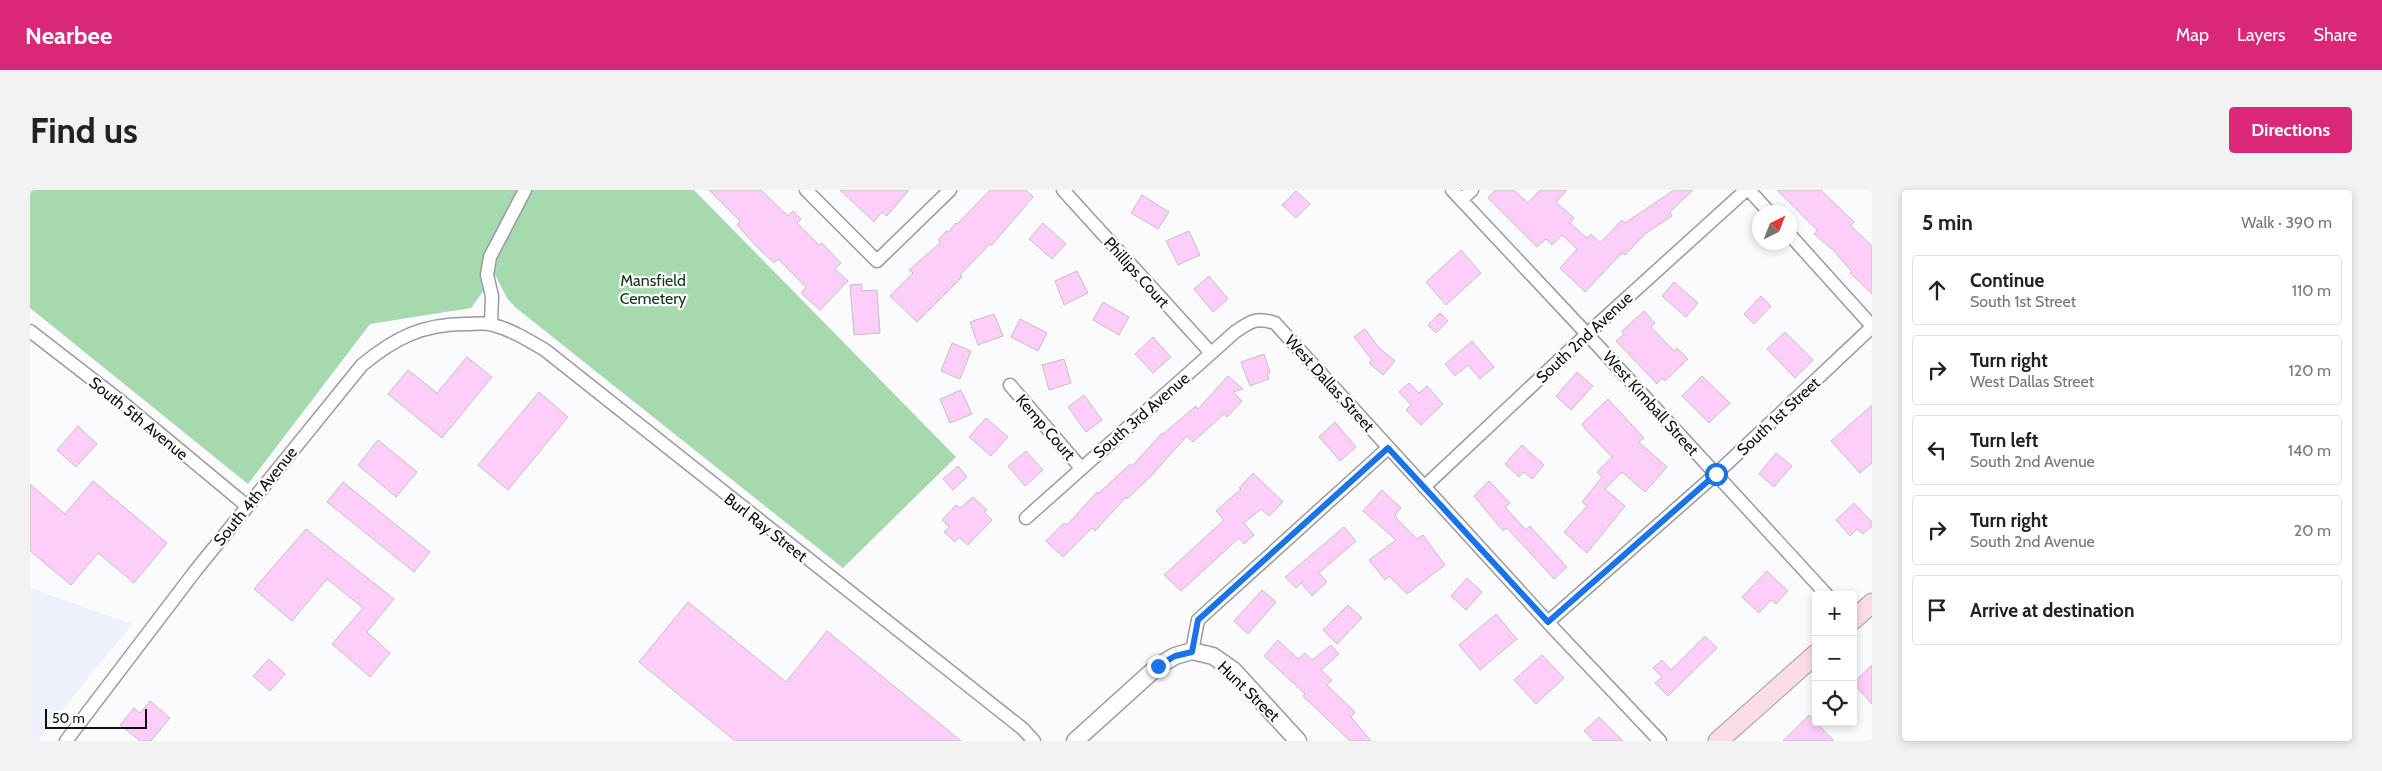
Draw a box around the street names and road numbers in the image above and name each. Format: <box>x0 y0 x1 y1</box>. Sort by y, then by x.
street label: Phillips Court <box>1100 233 1174 312</box>
street label: South 2nd Avenue <box>1532 288 1636 387</box>
street label: West Dallas Street <box>1281 331 1379 436</box>
street label: West Kimball Street <box>1599 347 1703 460</box>
street label: South 3rd Avenue <box>1089 369 1193 462</box>
street label: South 5th Avenue <box>86 373 192 464</box>
street label: South 1st Street <box>1733 373 1824 460</box>
street label: Kemp Court <box>1012 391 1080 464</box>
street label: South 4th Avenue <box>210 443 301 550</box>
street label: Burl Ray Street <box>720 489 811 566</box>
street label: Hunt Street <box>1214 657 1284 726</box>

